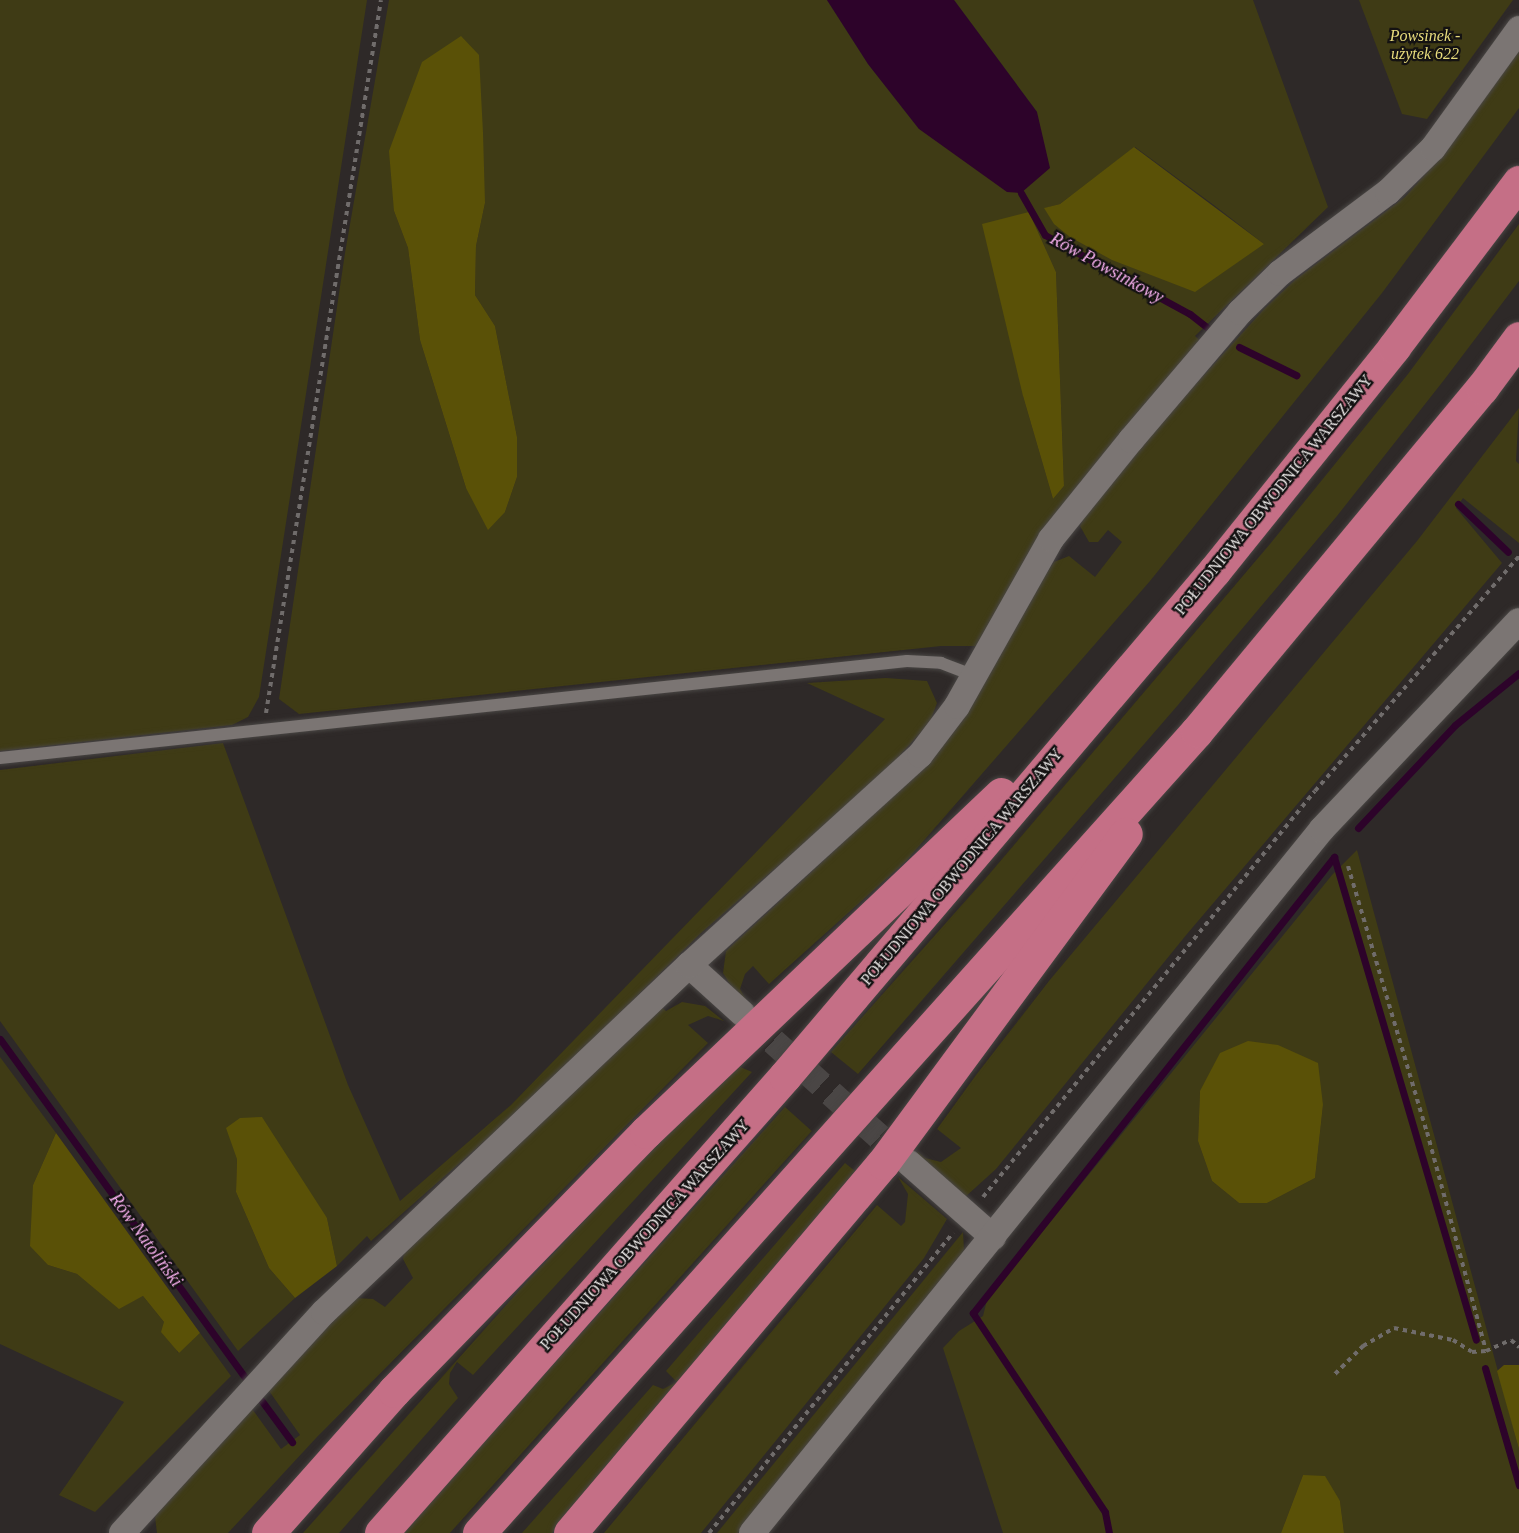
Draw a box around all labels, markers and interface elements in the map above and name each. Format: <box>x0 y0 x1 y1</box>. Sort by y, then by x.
park label: Powsinek - użytek 622 <box>1390 26 1460 64</box>
water label: Rów Powsinkowy <box>1046 228 1168 308</box>
street label: POŁUDNIOWA OBWODNICA WARSZAWY <box>1170 370 1378 620</box>
street label: POŁUDNIOWA OBWODNICA WARSZAWY <box>857 744 1067 990</box>
street label: POŁUDNIOWA OBWODNICA WARSZAWY <box>536 1115 754 1355</box>
water label: Rów Natoliński <box>105 1189 187 1291</box>

